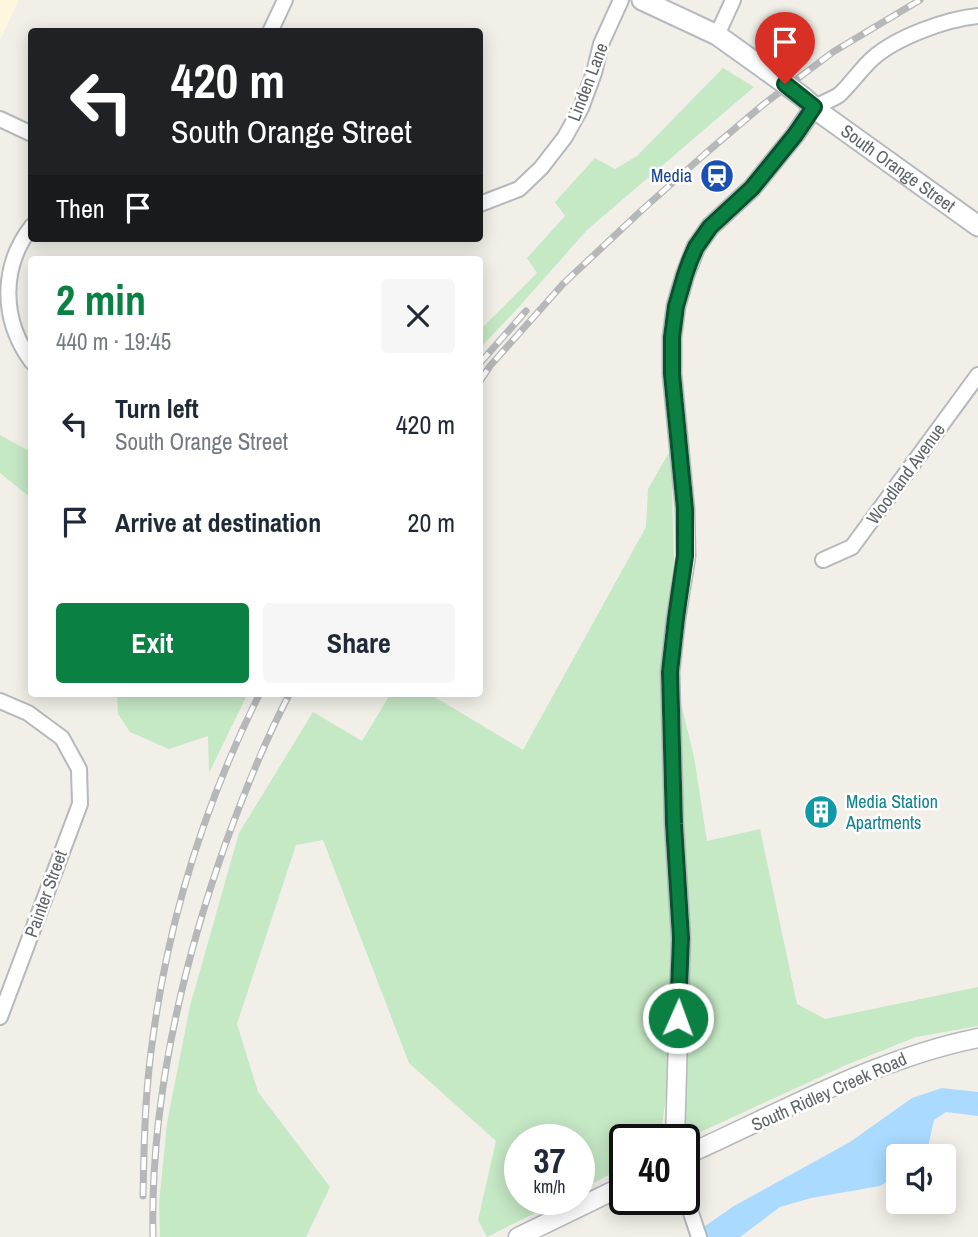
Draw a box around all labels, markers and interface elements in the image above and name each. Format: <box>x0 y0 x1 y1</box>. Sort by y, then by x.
pin <box>755 12.0 815 84</box>
icon: arrive <box>766 23 804 61</box>
street label: Linden Lane <box>561 39 614 125</box>
text: 420 m <box>171 47 285 113</box>
icon: left <box>56 56 147 147</box>
text: South Orange Street <box>171 110 412 153</box>
street label: South Orange Street <box>836 118 961 218</box>
station icon: Media <box>698 157 736 195</box>
place label: Media <box>651 163 692 188</box>
icon: arrive <box>119 189 157 227</box>
text: Then <box>56 191 105 226</box>
text: 2 min <box>56 272 146 328</box>
button: close <box>381 279 455 353</box>
text: 440 m · 19:45 <box>56 326 171 357</box>
text: Turn left <box>115 391 199 426</box>
icon: left <box>56 405 94 443</box>
text: 420 m <box>396 407 455 442</box>
street label: Woodland Avenue <box>860 418 951 529</box>
text: South Orange Street <box>115 426 288 457</box>
icon: arrive <box>56 503 94 541</box>
text: Arrive at destination <box>115 505 321 540</box>
text: 20 m <box>408 505 455 540</box>
button: Exit <box>56 603 249 683</box>
button: Share <box>263 603 455 683</box>
place label: Media Station Apartments <box>845 789 938 835</box>
building icon: Media Station Apartments <box>802 793 840 831</box>
street label: Painter Street <box>18 847 73 941</box>
position arrow <box>641 981 715 1055</box>
street label: South Ridley Creek Road <box>747 1046 910 1137</box>
speed limit sign: 40 <box>609 1124 700 1215</box>
text: 37 <box>534 1137 565 1184</box>
map controls <box>886 1144 956 1214</box>
button: sound <box>886 1144 956 1214</box>
text: km/h <box>534 1174 566 1199</box>

